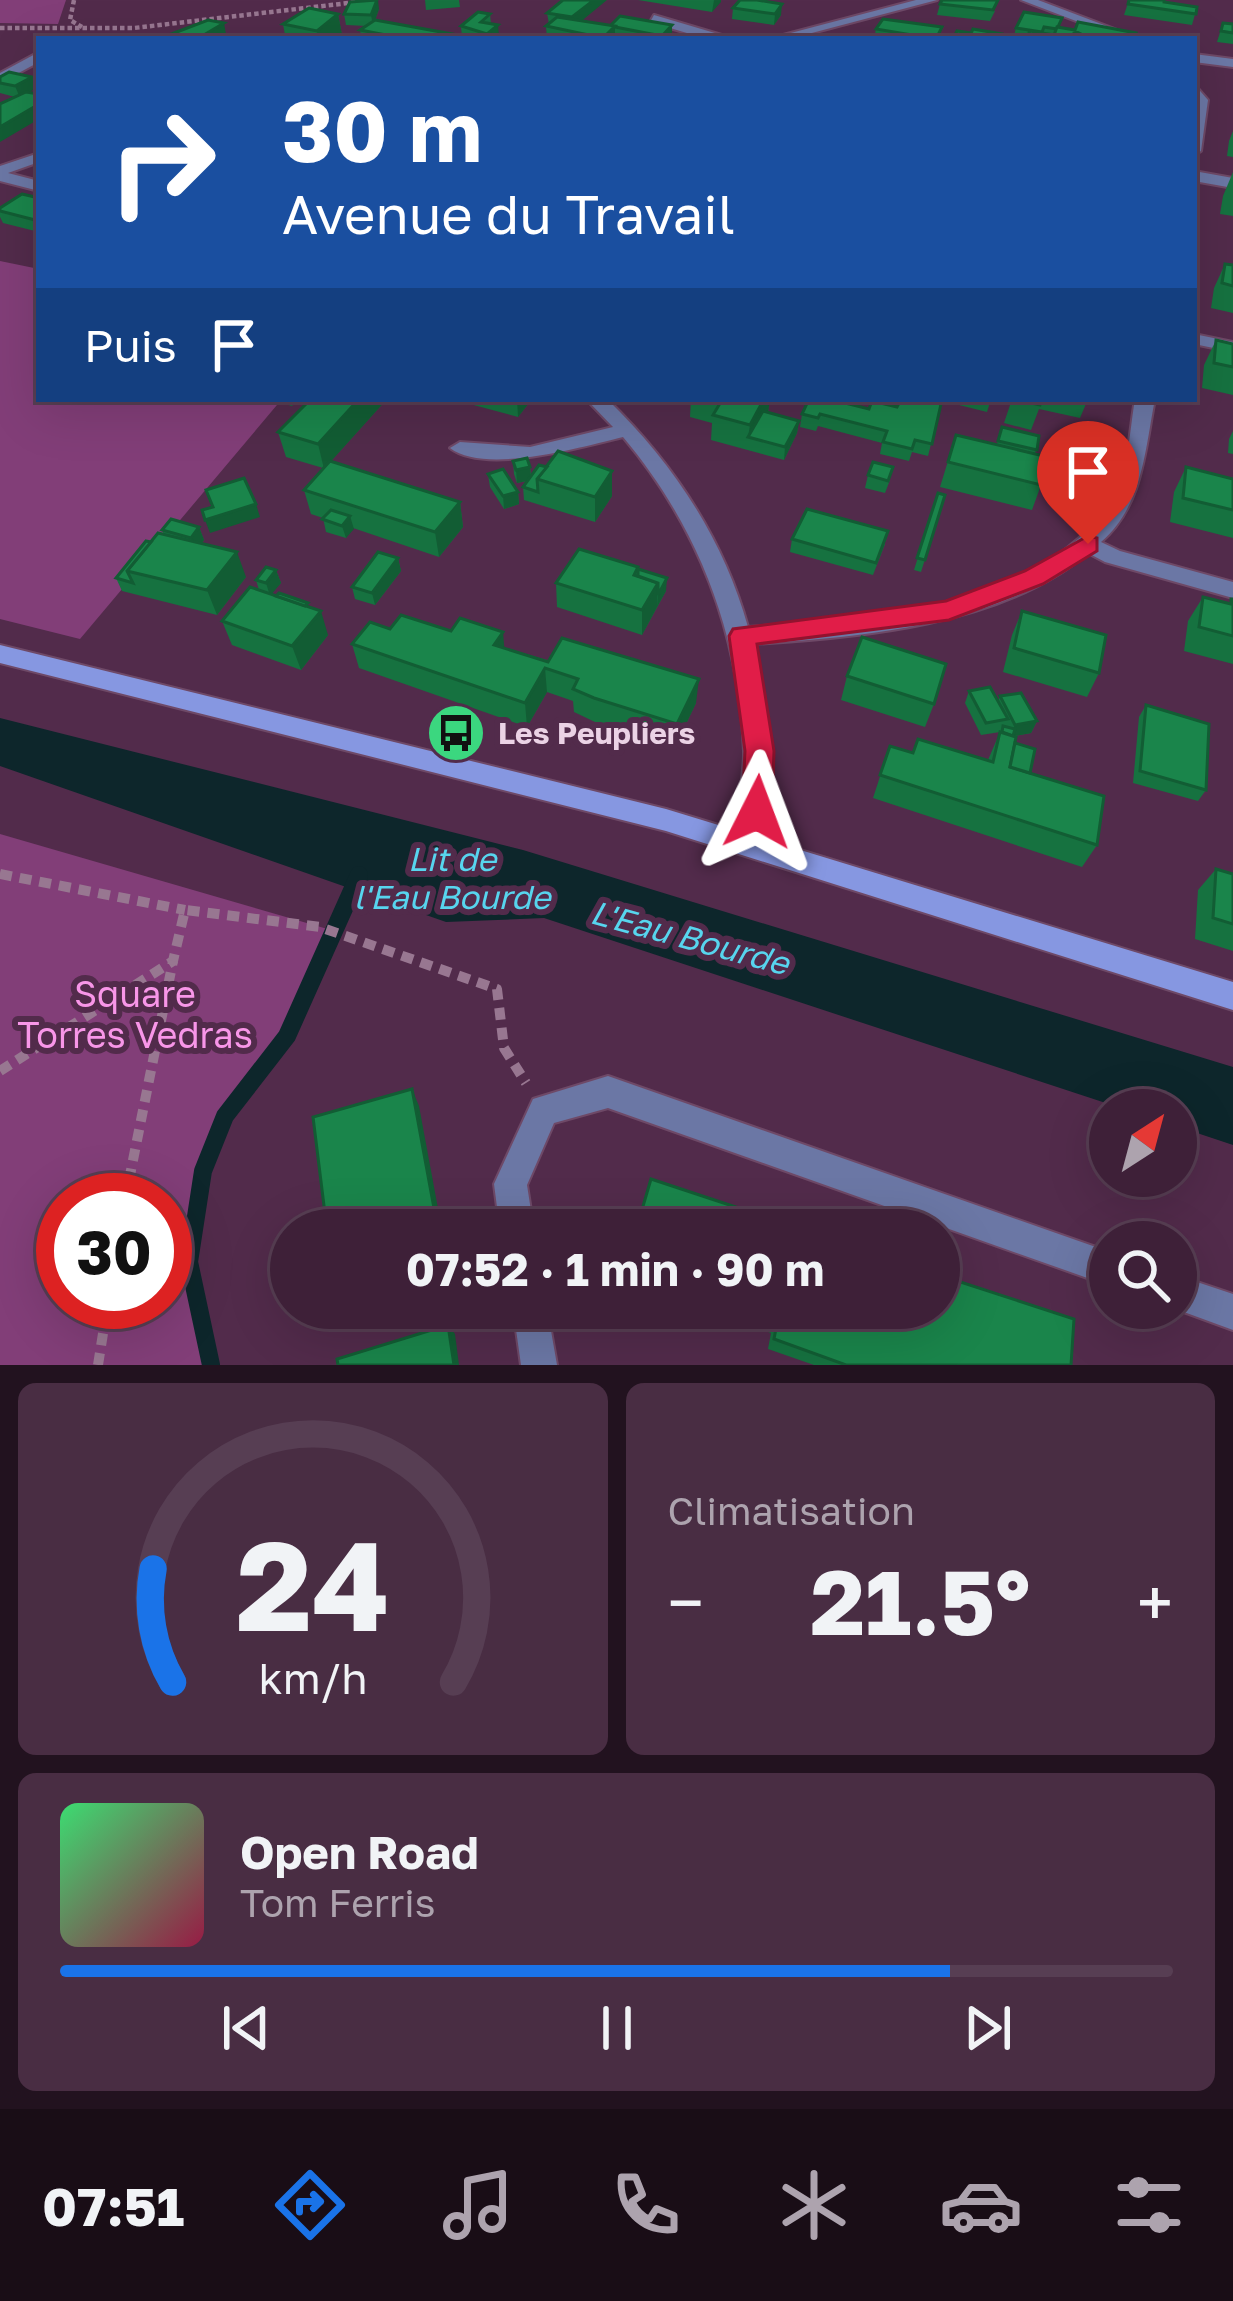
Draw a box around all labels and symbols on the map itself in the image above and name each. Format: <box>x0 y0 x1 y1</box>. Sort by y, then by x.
pin <box>1037 421 1139 544</box>
bus stop icon: Les Peupliers <box>425 702 487 764</box>
place label: Les Peupliers <box>498 715 695 751</box>
position arrow <box>694 749 820 875</box>
water label: Lit de l'Eau Bourde <box>353 839 553 916</box>
water label: L'Eau Bourde <box>587 892 796 983</box>
park label: Square Torres Vedras <box>17 972 253 1056</box>
north arrow <box>1089 1089 1197 1197</box>
speed limit sign: 30 <box>36 1173 192 1329</box>

